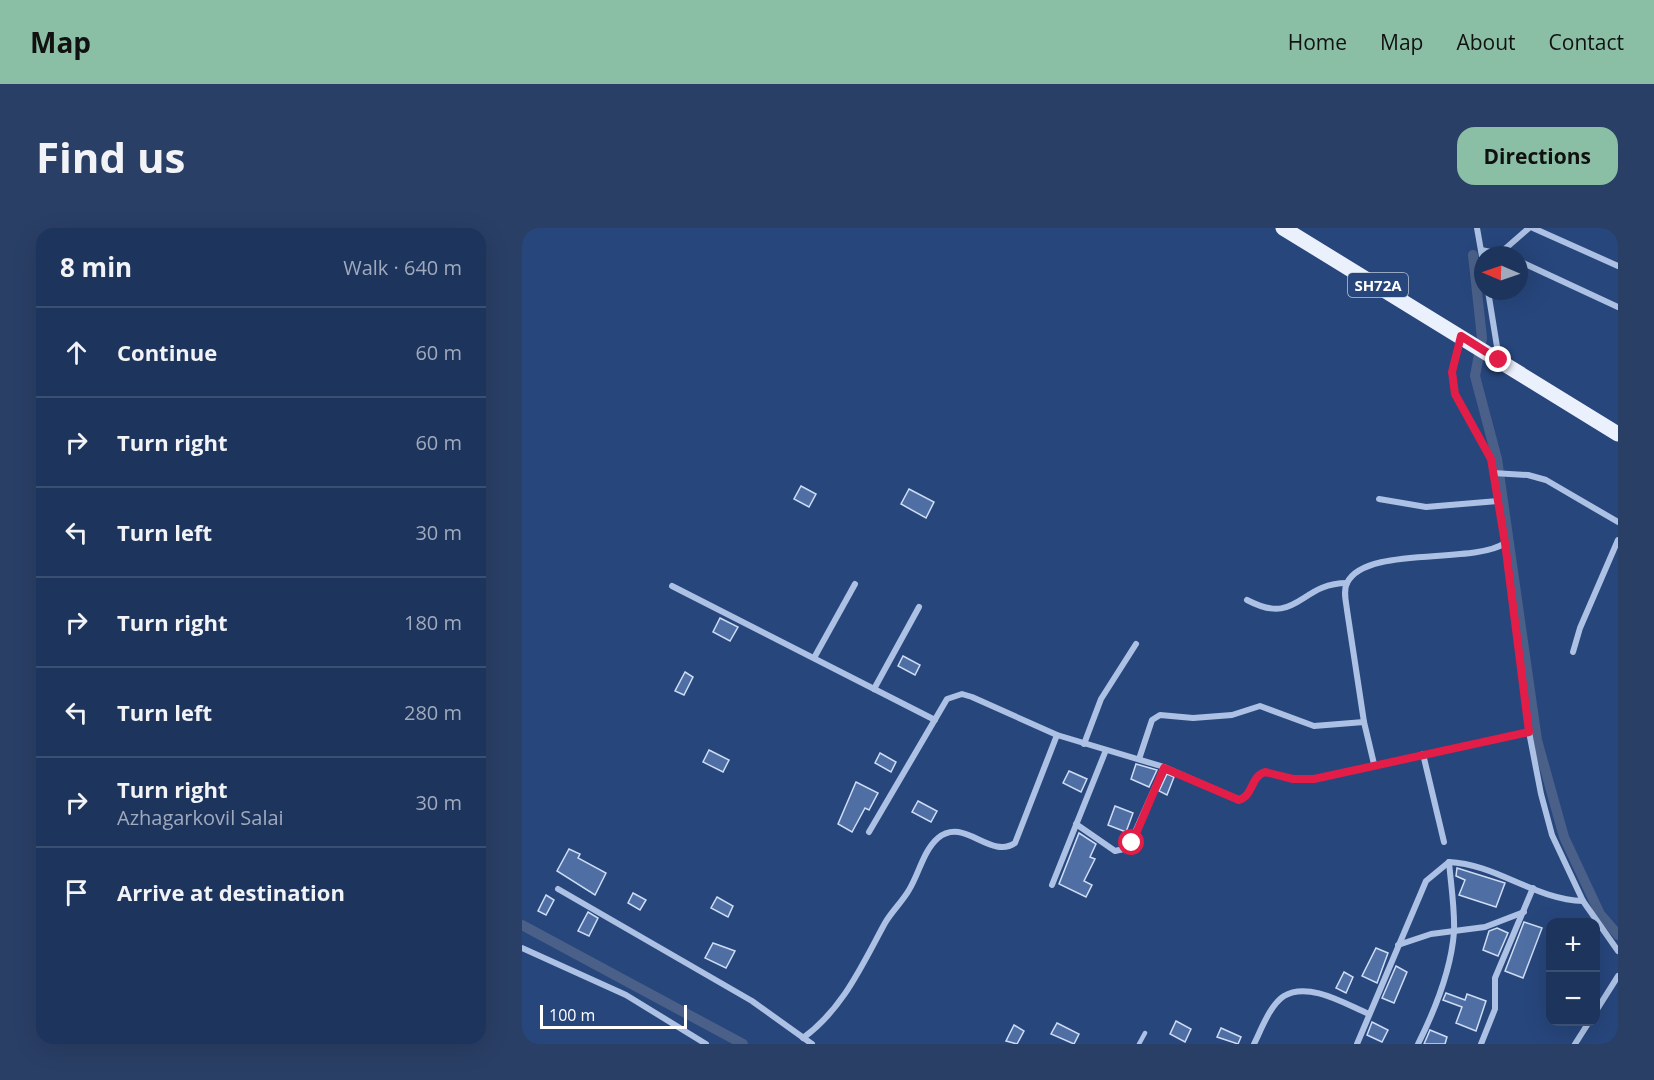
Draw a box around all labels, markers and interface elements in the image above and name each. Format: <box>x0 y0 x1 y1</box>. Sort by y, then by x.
text: Map <box>30 23 91 61</box>
text: Home <box>1288 28 1347 56</box>
text: Map <box>1380 28 1423 56</box>
text: About <box>1456 28 1516 56</box>
text: Contact <box>1549 28 1624 56</box>
button: Directions <box>1457 127 1618 185</box>
text: Find us <box>36 128 185 185</box>
north arrow <box>1474 246 1528 300</box>
text: 8 min <box>60 249 132 285</box>
text: Walk · 640 m <box>343 254 462 281</box>
road number: SH72A <box>1348 273 1408 297</box>
icon: ahead <box>60 336 93 369</box>
text: Continue <box>117 337 217 367</box>
text: 60 m <box>415 339 462 366</box>
route end <box>1485 346 1511 372</box>
icon: right <box>60 426 93 459</box>
text: Turn right <box>117 427 228 457</box>
text: 60 m <box>415 429 462 456</box>
icon: left <box>60 516 93 549</box>
text: Turn left <box>117 517 212 547</box>
text: 30 m <box>415 519 462 546</box>
icon: right <box>60 606 93 639</box>
text: Turn right <box>117 607 228 637</box>
text: 180 m <box>404 609 462 636</box>
icon: left <box>60 696 93 729</box>
text: Turn left <box>117 697 212 727</box>
text: 280 m <box>404 699 462 726</box>
text: Turn right <box>117 774 228 804</box>
icon: right <box>60 786 93 819</box>
text: 30 m <box>415 789 462 816</box>
text: Azhagarkovil Salai <box>117 804 284 831</box>
route start <box>1118 829 1144 855</box>
icon: arrive <box>60 876 93 909</box>
text: Arrive at destination <box>117 877 345 907</box>
map controls <box>1546 918 1600 1026</box>
button: + <box>1546 918 1600 972</box>
button: − <box>1546 972 1600 1026</box>
scale bar <box>540 1002 687 1030</box>
text: 100 m <box>549 1004 595 1026</box>

